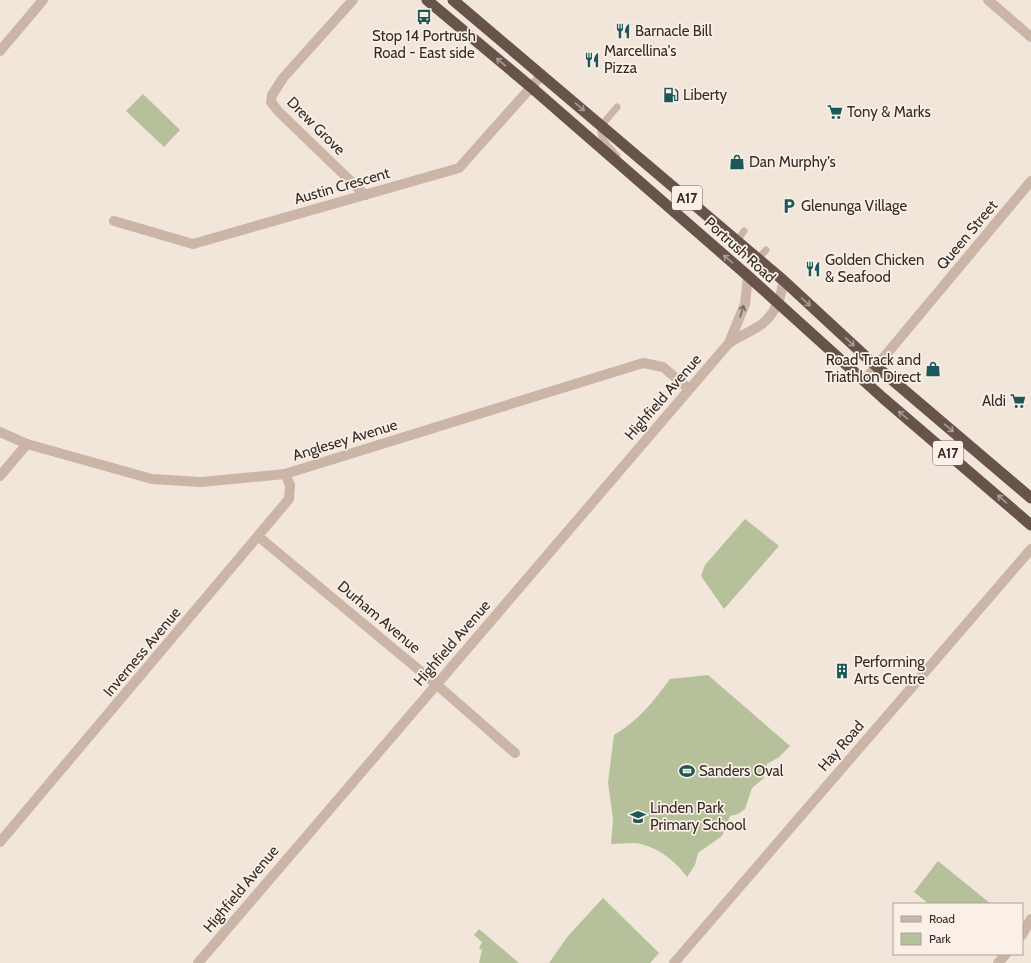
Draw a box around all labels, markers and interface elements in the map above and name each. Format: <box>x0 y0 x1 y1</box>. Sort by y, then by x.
bus stop icon: Stop 14 Portrush Road - East side <box>415 8 433 26</box>
restaurant icon: Barnacle Bill <box>614 22 632 40</box>
place label: Barnacle Bill <box>635 22 712 40</box>
place label: Stop 14 Portrush Road - East side <box>372 27 476 62</box>
place label: Marcellina's Pizza <box>604 42 676 77</box>
restaurant icon: Marcellina's Pizza <box>583 51 601 69</box>
one-way arrow <box>496 57 506 66</box>
fuel station icon: Liberty <box>662 86 680 104</box>
place label: Liberty <box>683 86 727 104</box>
street label: Drew Grove <box>283 93 349 159</box>
one-way arrow <box>575 103 586 112</box>
supermarket icon: Tony & Marks <box>826 103 844 121</box>
place label: Tony & Marks <box>847 103 931 121</box>
shop icon: Dan Murphy's <box>728 153 746 171</box>
place label: Dan Murphy's <box>749 153 836 171</box>
street label: Austin Crescent <box>292 164 392 208</box>
road number: A17 <box>672 186 702 210</box>
parking icon: Glenunga Village <box>780 197 798 215</box>
place label: Glenunga Village <box>801 197 908 215</box>
street label: Queen Street <box>933 197 1001 273</box>
street label: Portrush Road <box>701 213 779 287</box>
place label: Golden Chicken & Seafood <box>825 251 924 286</box>
one-way arrow <box>723 255 734 264</box>
restaurant icon: Golden Chicken & Seafood <box>804 260 822 278</box>
one-way arrow <box>801 297 811 306</box>
one-way arrow <box>739 305 747 317</box>
one-way arrow <box>844 337 855 346</box>
street label: Highfield Avenue <box>621 350 705 444</box>
place label: Road Track and Triathlon Direct <box>825 351 921 386</box>
shop icon: Road Track and Triathlon Direct <box>924 360 942 378</box>
place label: Aldi <box>982 392 1006 410</box>
supermarket icon: Aldi <box>1009 392 1027 410</box>
one-way arrow <box>897 410 908 419</box>
street label: Anglesey Avenue <box>290 415 400 464</box>
one-way arrow <box>944 424 954 433</box>
road number: A17 <box>933 441 963 465</box>
one-way arrow <box>997 495 1007 504</box>
street label: Durham Avenue <box>334 577 424 657</box>
street label: Highfield Avenue <box>410 596 494 690</box>
street label: Inverness Avenue <box>99 603 185 700</box>
place label: Performing Arts Centre <box>854 653 925 688</box>
building icon: Performing Arts Centre <box>833 662 851 680</box>
street label: Hay Road <box>814 717 868 775</box>
sports icon: Sanders Oval <box>678 762 696 780</box>
place label: Sanders Oval <box>699 762 784 780</box>
place label: Linden Park Primary School <box>650 799 747 834</box>
school or university icon: Linden Park Primary School <box>629 808 647 826</box>
street label: Highfield Avenue <box>199 842 283 936</box>
legend <box>893 903 1023 955</box>
text: Road <box>929 911 955 926</box>
text: Park <box>929 931 951 946</box>

